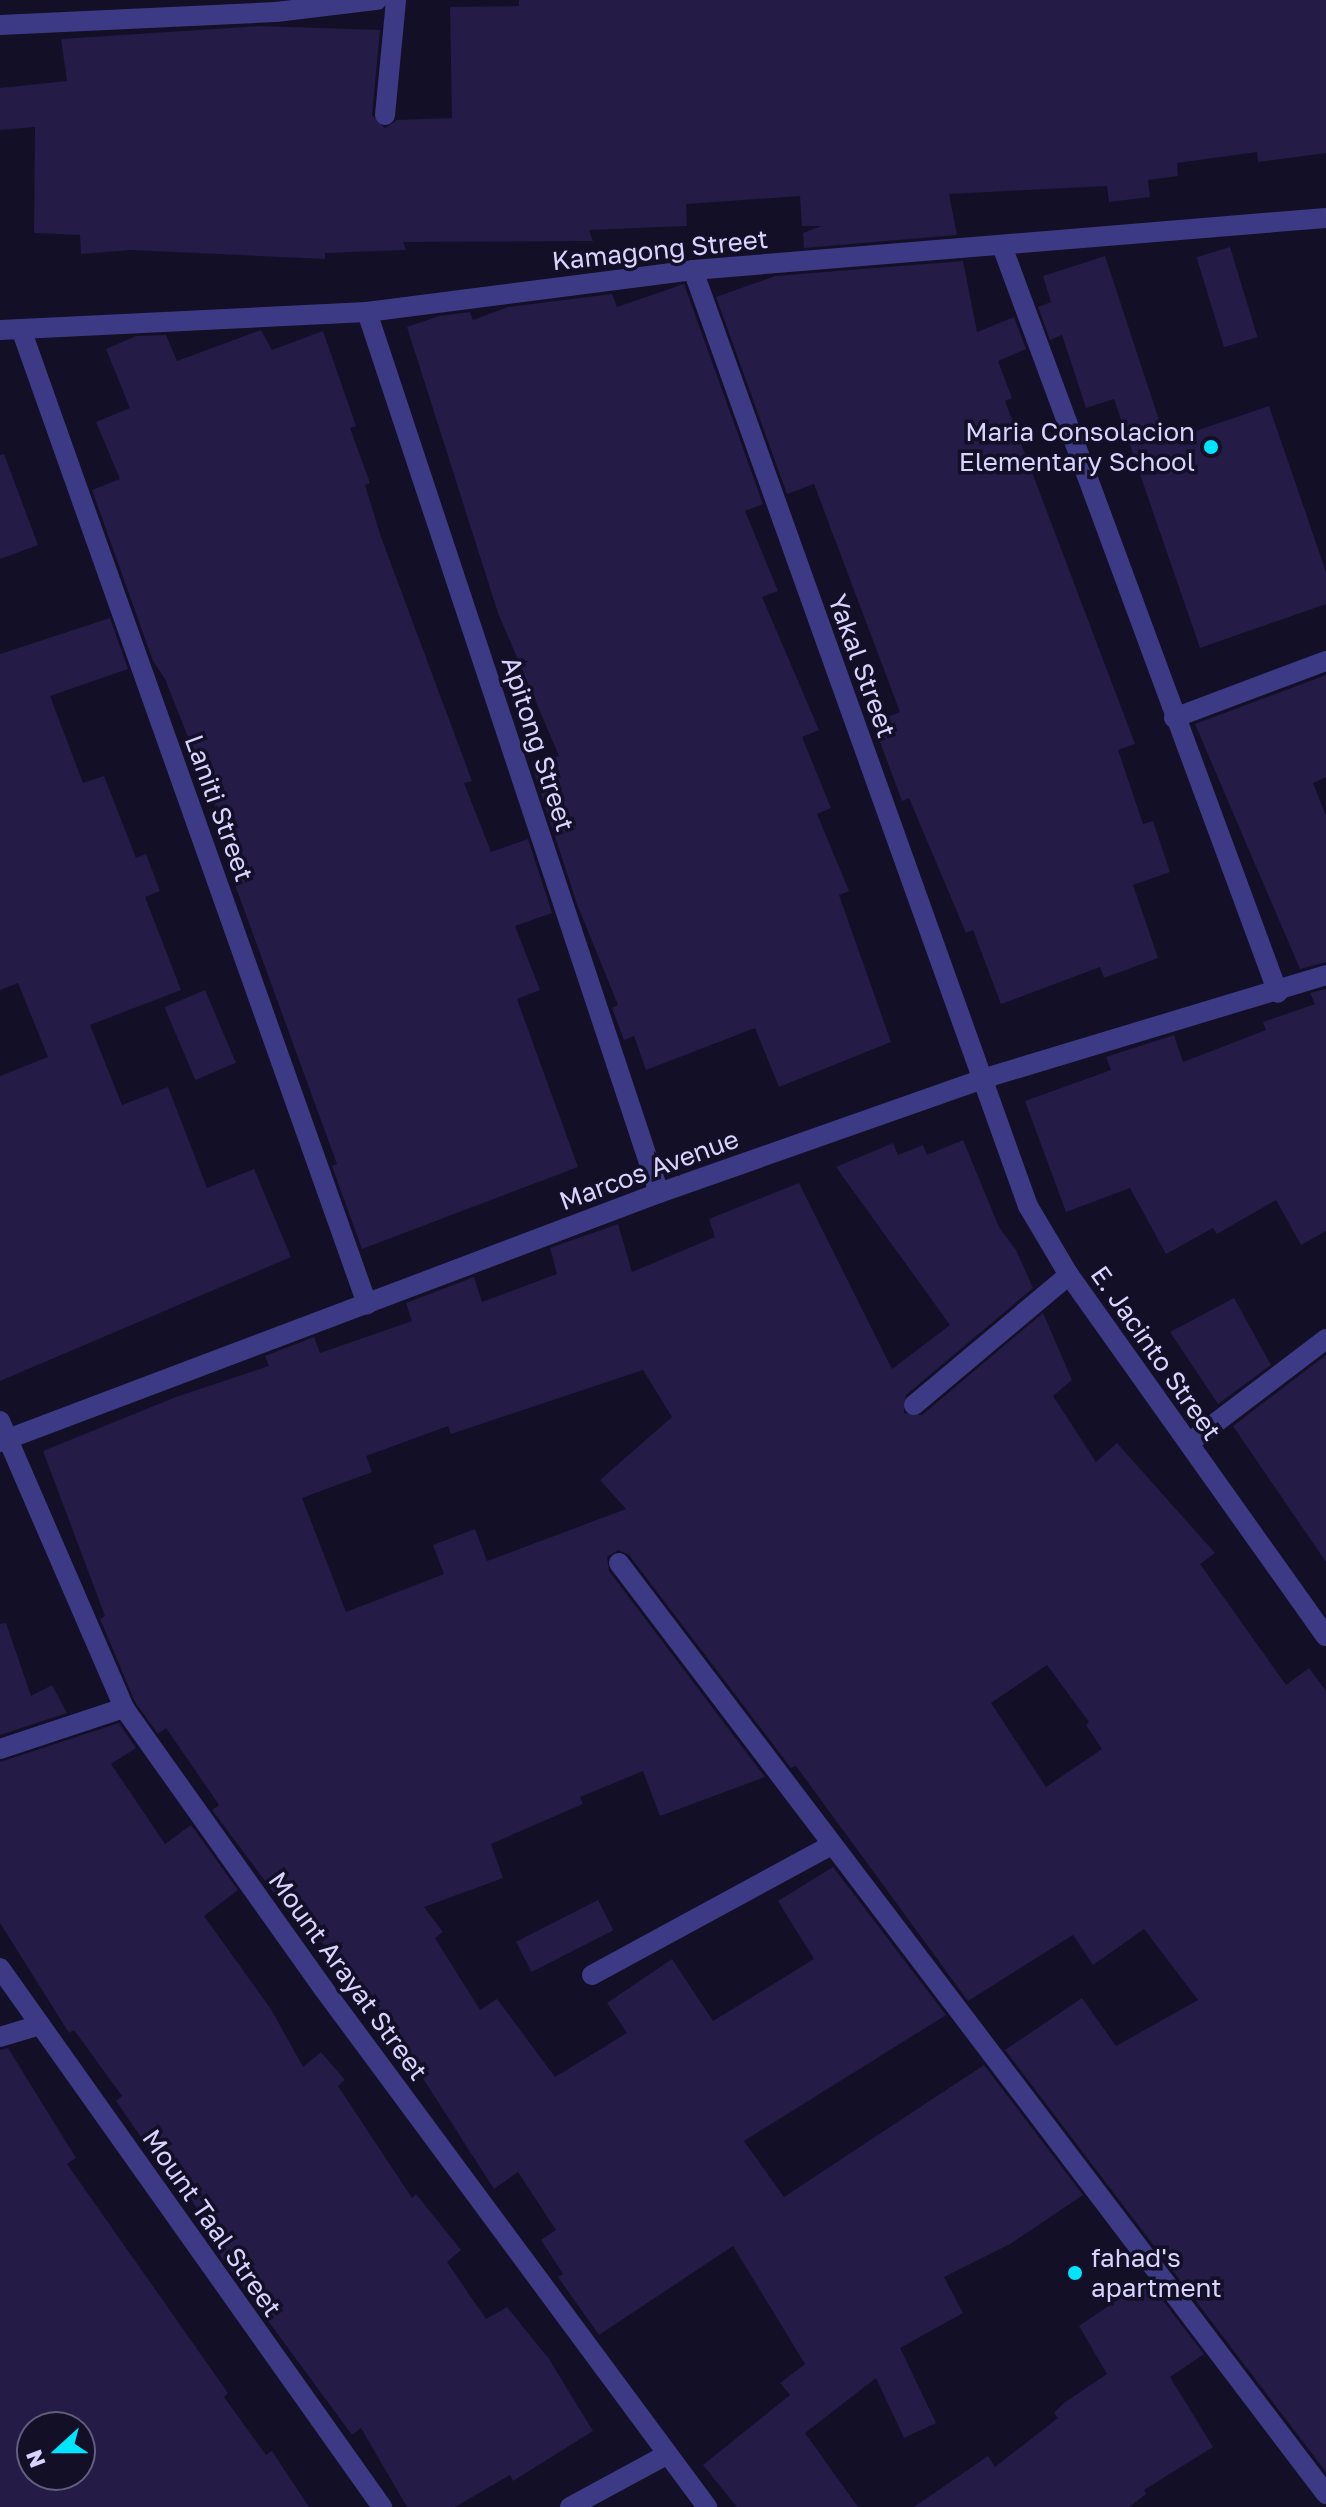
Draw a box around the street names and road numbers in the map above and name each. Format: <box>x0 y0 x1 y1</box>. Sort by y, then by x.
street label: Kamagong Street <box>550 223 770 277</box>
street label: Yakal Street <box>822 590 902 742</box>
street label: Apitong Street <box>495 653 581 835</box>
street label: Laniti Street <box>178 731 260 885</box>
street label: Marcos Avenue <box>555 1123 743 1217</box>
street label: E. Jacinto Street <box>1084 1260 1228 1446</box>
street label: Mount Arayat Street <box>262 1866 434 2086</box>
street label: Mount Taal Street <box>136 2123 288 2323</box>

